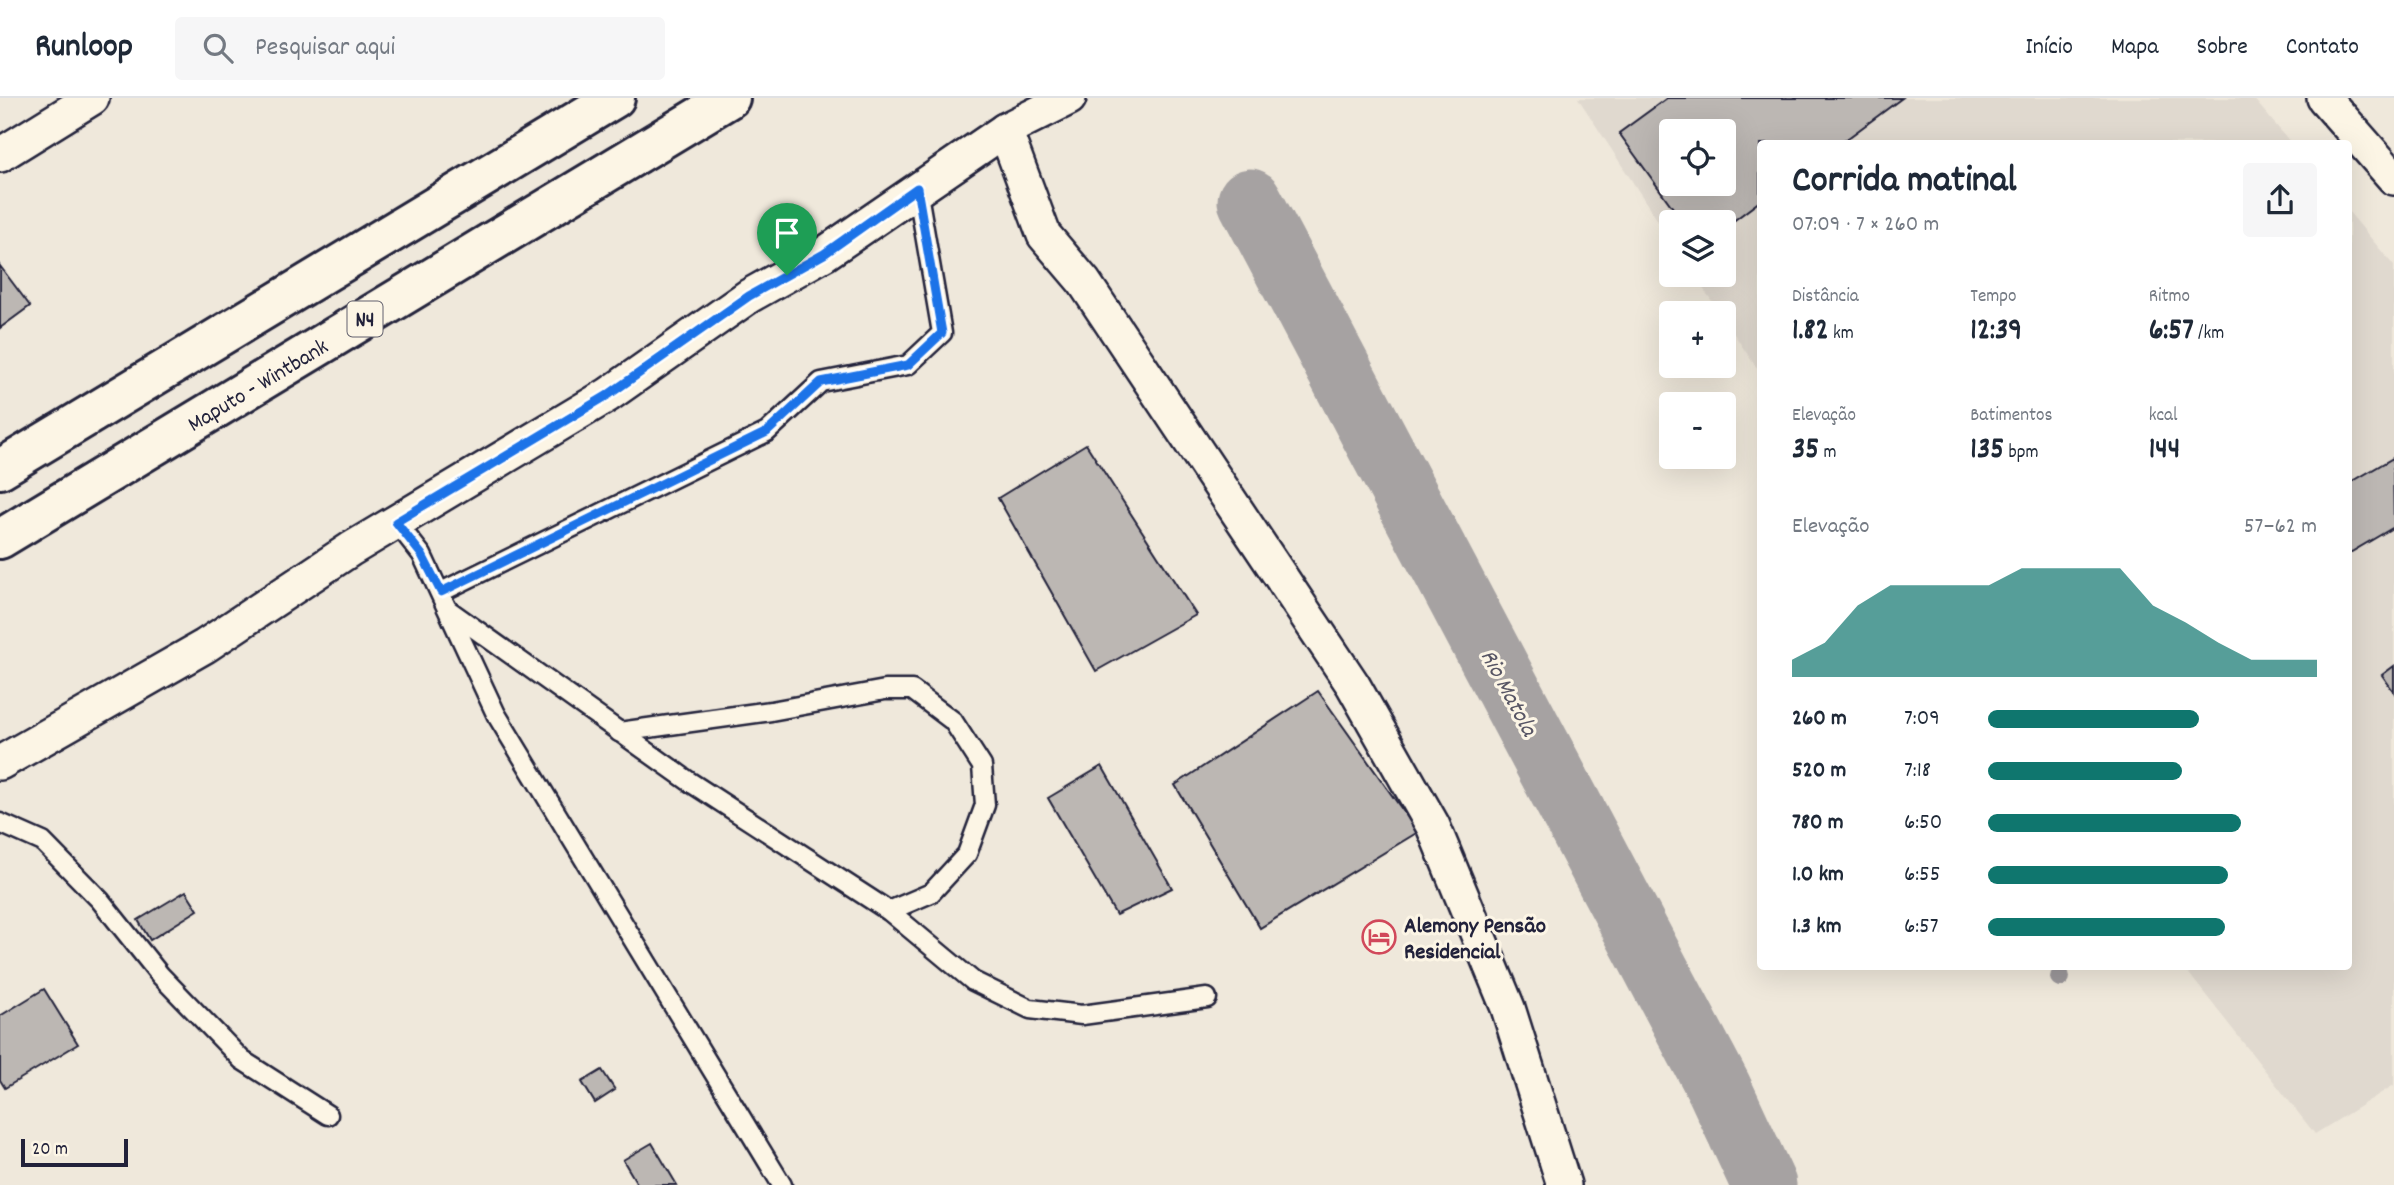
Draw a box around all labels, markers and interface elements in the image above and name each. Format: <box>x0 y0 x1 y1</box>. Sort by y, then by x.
search box <box>175 17 665 80</box>
text: Runloop <box>35 25 133 72</box>
icon: search <box>199 29 237 67</box>
text: Pesquisar aqui <box>255 30 395 67</box>
text: Início <box>2025 31 2073 65</box>
text: Mapa <box>2111 31 2159 65</box>
text: Sobre <box>2197 31 2248 65</box>
text: Contato <box>2286 31 2359 65</box>
map controls <box>1659 119 1736 469</box>
button: locate <box>1659 119 1736 196</box>
text: Corrida matinal <box>1792 155 2017 210</box>
button: share <box>2243 163 2317 237</box>
pin <box>757 203 817 275</box>
text: 07:09 · 7 × 260 m <box>1792 209 1939 242</box>
button: layers <box>1659 210 1736 287</box>
icon: arrive <box>768 214 806 252</box>
text: Distância <box>1792 284 1859 311</box>
text: Tempo <box>1970 284 2017 311</box>
text: Ritmo <box>2149 284 2190 311</box>
button: + <box>1659 301 1736 378</box>
road number: N4 <box>348 302 382 336</box>
text: 1.82 <box>1792 311 1829 354</box>
text: 12:39 <box>1970 311 2022 354</box>
text: 6:57 <box>2149 311 2194 354</box>
text: km <box>1829 321 1854 348</box>
text: /km <box>2194 321 2224 348</box>
street label: Maputo - Wintbank <box>182 332 336 442</box>
button: − <box>1659 392 1736 469</box>
text: Elevação <box>1792 403 1856 430</box>
text: Batimentos <box>1970 403 2052 430</box>
text: kcal <box>2149 403 2178 430</box>
text: 35 <box>1792 430 1819 473</box>
text: 135 <box>1970 430 2004 473</box>
text: 144 <box>2149 430 2180 473</box>
text: m <box>1819 440 1837 467</box>
text: bpm <box>2004 440 2039 467</box>
text: Elevação <box>1792 511 1869 544</box>
text: 57–62 m <box>2244 511 2317 544</box>
water label: Rio Matola <box>1470 644 1545 744</box>
text: 260 m <box>1792 703 1847 736</box>
text: 7:09 <box>1904 703 1940 736</box>
text: 520 m <box>1792 755 1846 788</box>
text: 7:18 <box>1904 755 1931 788</box>
text: 780 m <box>1792 807 1844 840</box>
text: 6:50 <box>1904 807 1942 840</box>
text: 1.0 km <box>1792 859 1844 892</box>
text: 6:55 <box>1904 859 1940 892</box>
place label: Alemony Pensão Residencial <box>1404 911 1546 970</box>
text: 1.3 km <box>1792 911 1842 944</box>
text: 6:57 <box>1904 911 1939 944</box>
hotel icon: Alemony Pensão Residencial <box>1360 918 1398 956</box>
scale bar <box>21 1136 128 1168</box>
text: 20 m <box>32 1137 68 1164</box>

